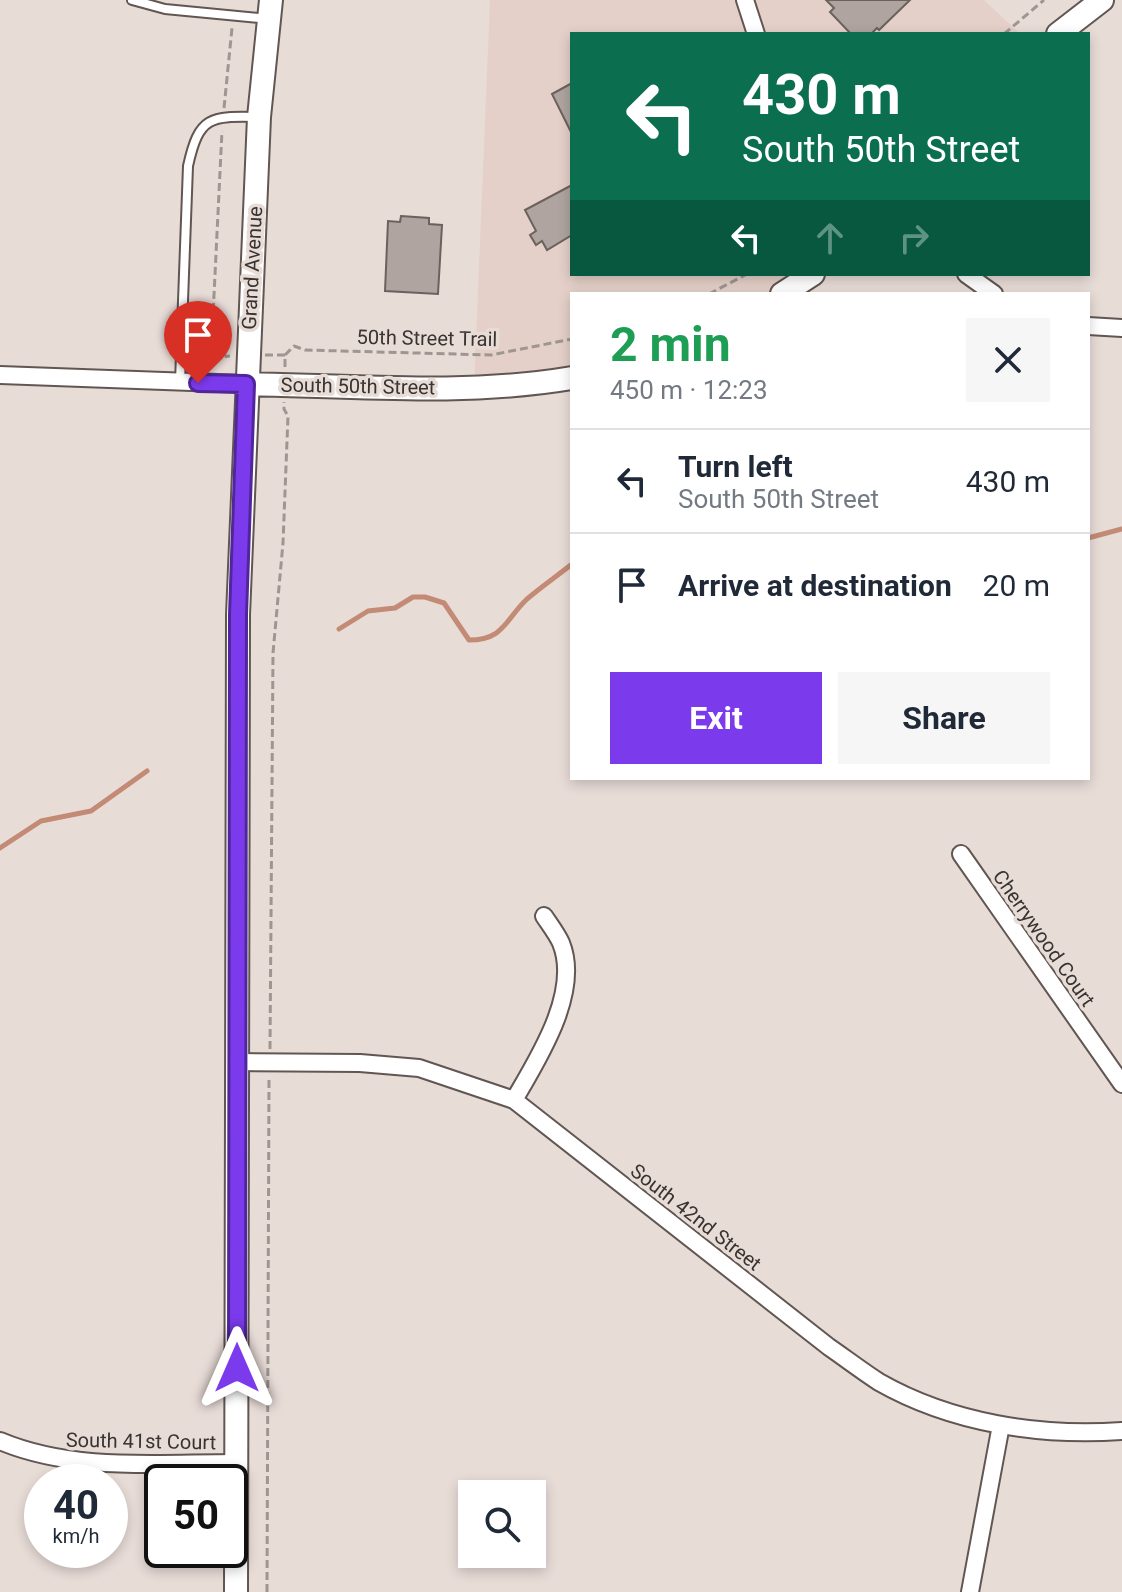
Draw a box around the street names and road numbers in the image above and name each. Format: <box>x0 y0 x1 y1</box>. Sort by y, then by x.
street label: Grand Avenue <box>237 206 267 330</box>
street label: 50th Street Trail <box>357 325 497 351</box>
street label: South 50th Street <box>281 373 435 399</box>
street label: Cherrywood Court <box>988 865 1100 1011</box>
street label: South 42nd Street <box>626 1158 766 1276</box>
street label: South 41st Court <box>66 1428 216 1454</box>

